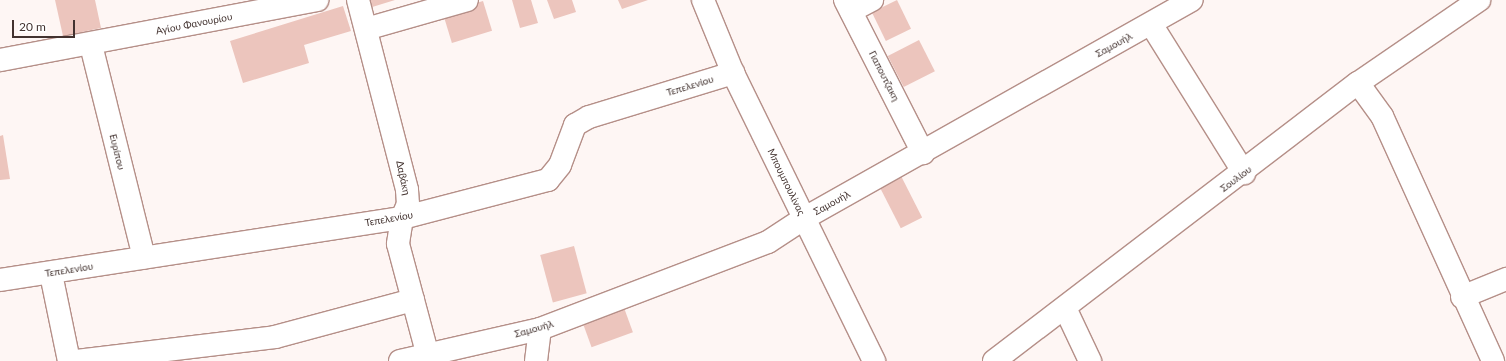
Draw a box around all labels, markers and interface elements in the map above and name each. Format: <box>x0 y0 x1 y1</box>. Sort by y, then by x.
street label: Αγίου Φανουρίου <box>155 11 233 37</box>
scale bar <box>14 12 77 38</box>
text: 20 m <box>19 19 46 34</box>
street label: Σαμουήλ <box>1094 30 1134 60</box>
street label: Γιαπουτζακη <box>866 49 902 103</box>
street label: Τεπελενίου <box>665 73 715 99</box>
street label: Ευρίπου <box>107 133 127 171</box>
street label: Μπουμπουλίνας <box>765 147 807 217</box>
street label: Δαβάκη <box>393 160 413 196</box>
street label: Σουλίου <box>1218 163 1254 195</box>
street label: Σαμουήλ <box>812 188 852 218</box>
street label: Τεπελενίου <box>364 209 414 229</box>
street label: Τεπελενίου <box>44 260 94 280</box>
street label: Σαμουήλ <box>513 318 555 340</box>

